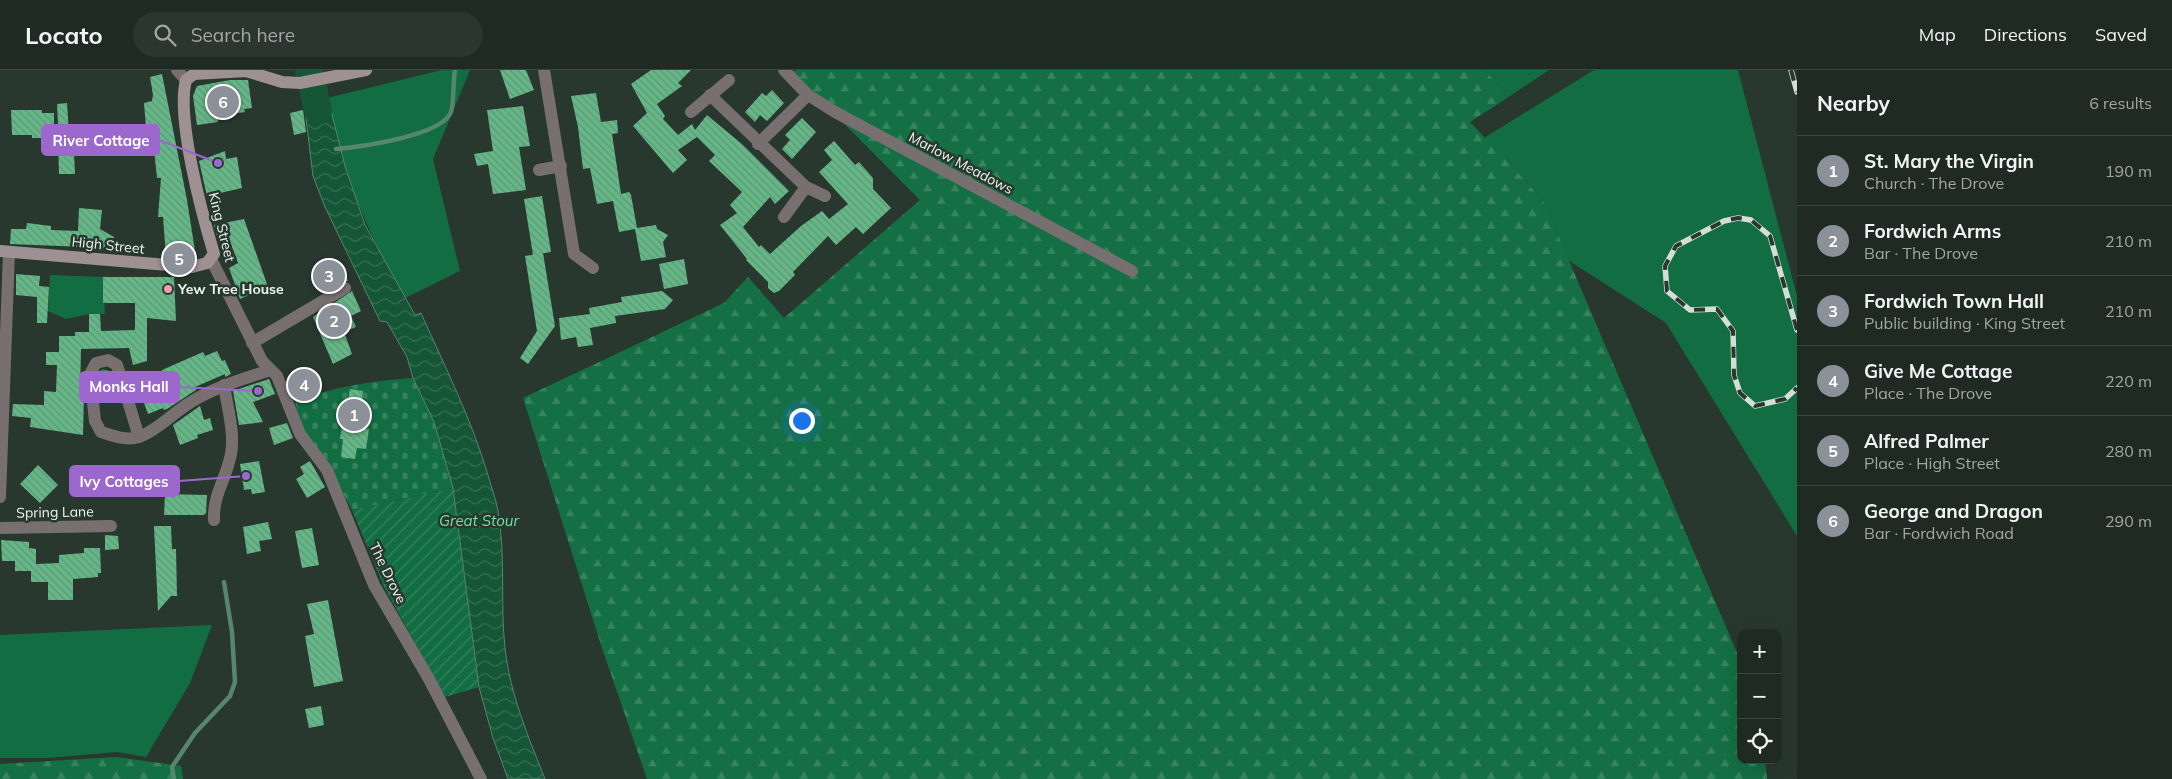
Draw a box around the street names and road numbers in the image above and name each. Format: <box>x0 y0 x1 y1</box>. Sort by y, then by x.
street label: Marlow Meadows <box>906 128 1016 198</box>
street label: King Street <box>205 190 239 264</box>
street label: High Street <box>71 232 145 258</box>
street label: Spring Lane <box>16 502 94 522</box>
street label: The Drove <box>365 539 411 607</box>

